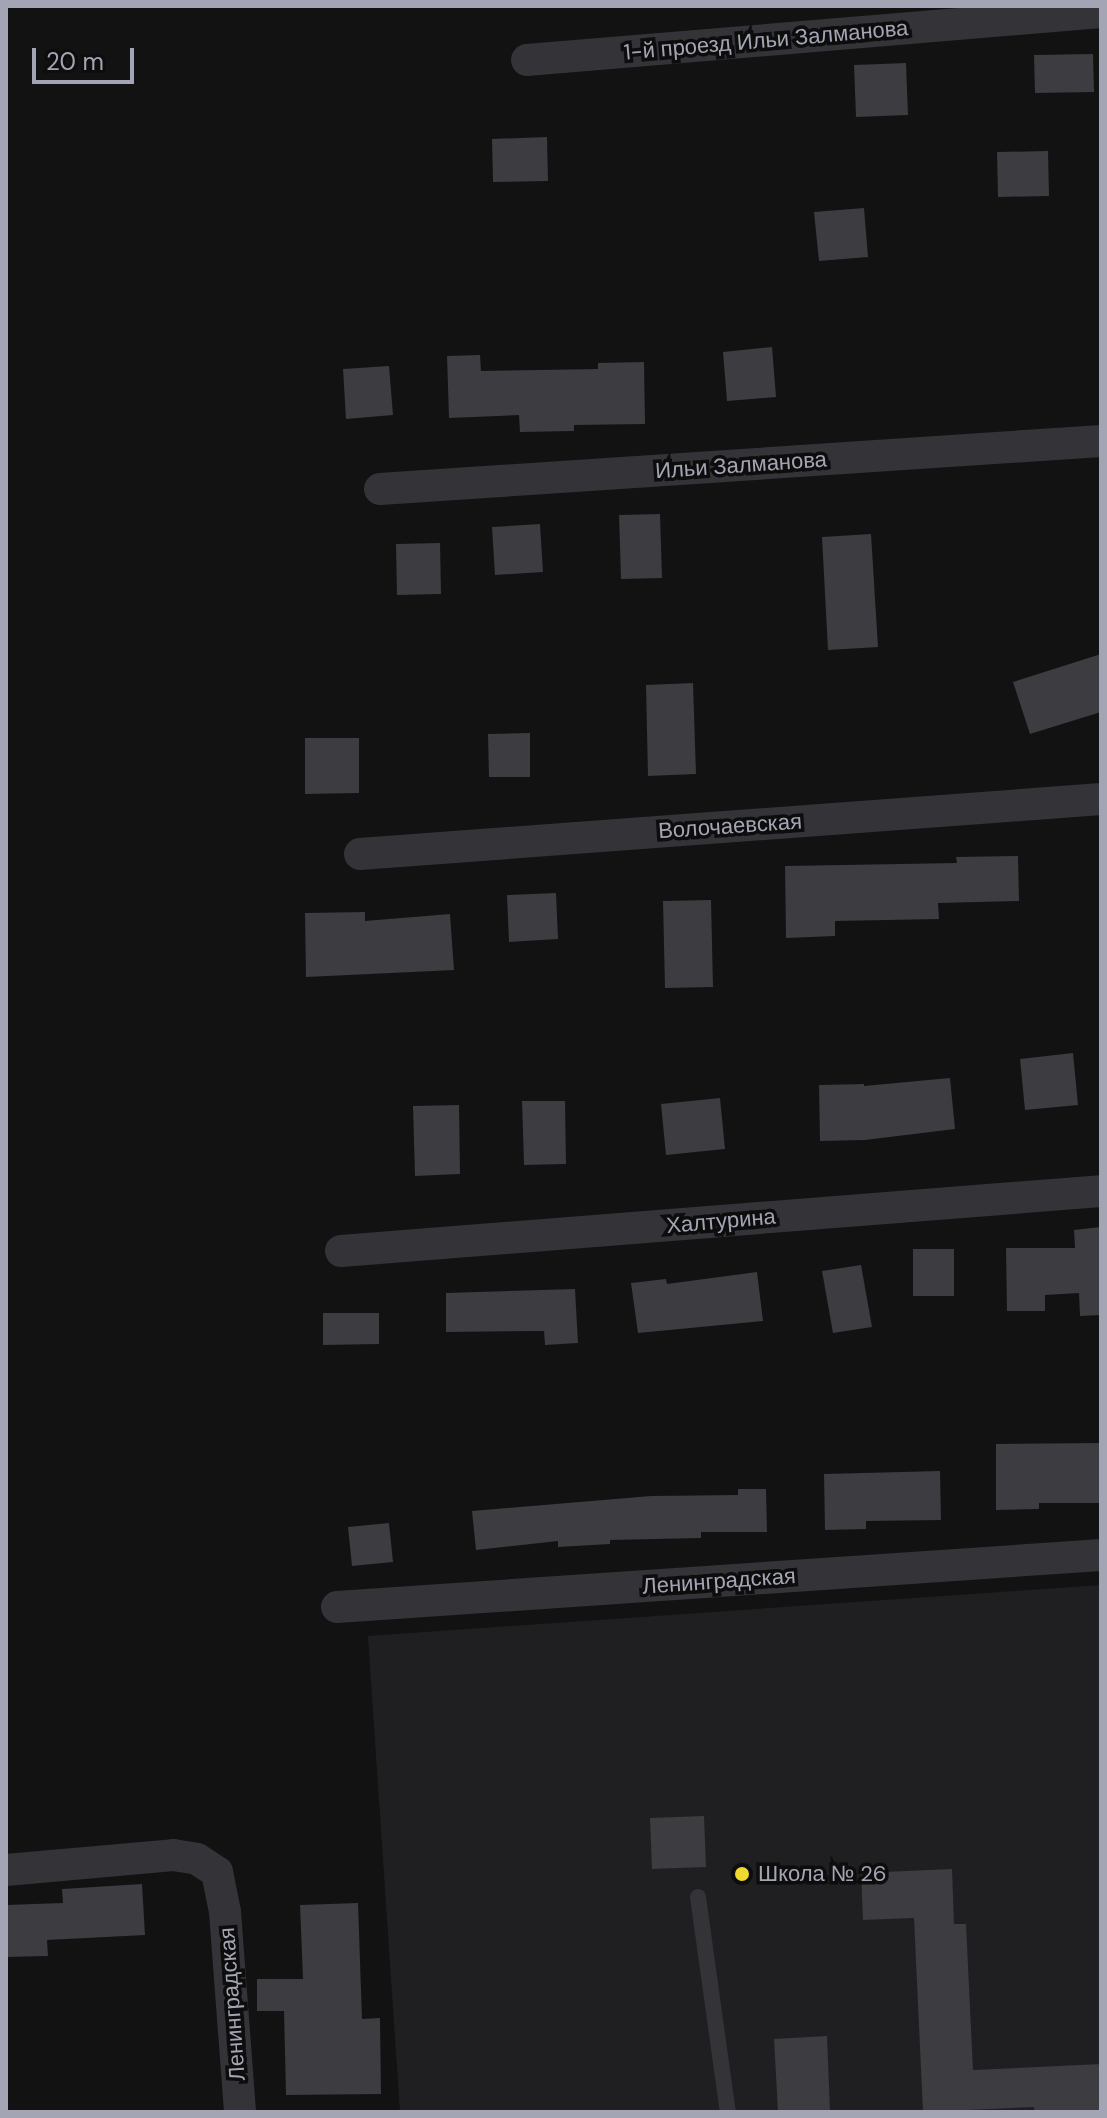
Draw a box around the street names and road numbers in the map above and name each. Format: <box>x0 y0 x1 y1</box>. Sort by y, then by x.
street label: 1-й проезд Ильи Залманова <box>623 14 909 66</box>
street label: Ильи Залманова <box>654 446 828 484</box>
street label: Волочаевская <box>657 808 803 844</box>
street label: Халтурина <box>665 1203 777 1239</box>
street label: Ленинградская <box>641 1562 797 1600</box>
street label: Ленинградская <box>213 1926 251 2082</box>

